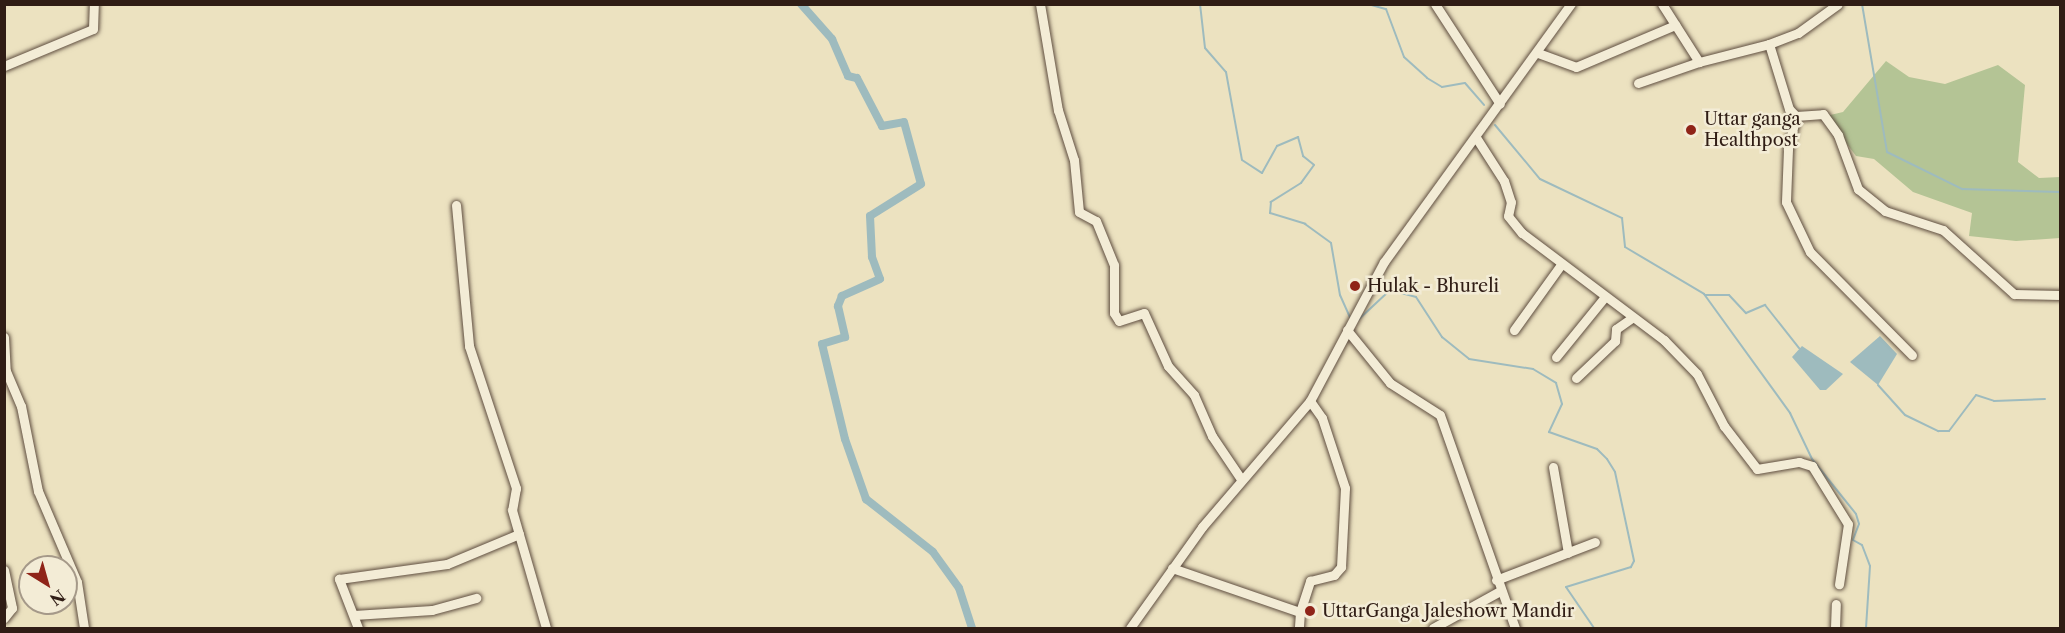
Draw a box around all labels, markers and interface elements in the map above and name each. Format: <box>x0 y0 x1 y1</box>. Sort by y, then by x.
place label: Uttar ganga Healthpost <box>1704 109 1801 152</box>
marker: Uttar ganga Healthpost <box>1682 121 1700 139</box>
place label: Hulak - Bhureli <box>1367 275 1499 297</box>
marker: Hulak - Bhureli <box>1348 279 1362 293</box>
north arrow <box>18 555 78 615</box>
text: N <box>46 586 69 610</box>
place label: UttarGanga Jaleshowr Mandir <box>1322 600 1575 622</box>
marker: UttarGanga Jaleshowr Mandir <box>1303 604 1317 618</box>

